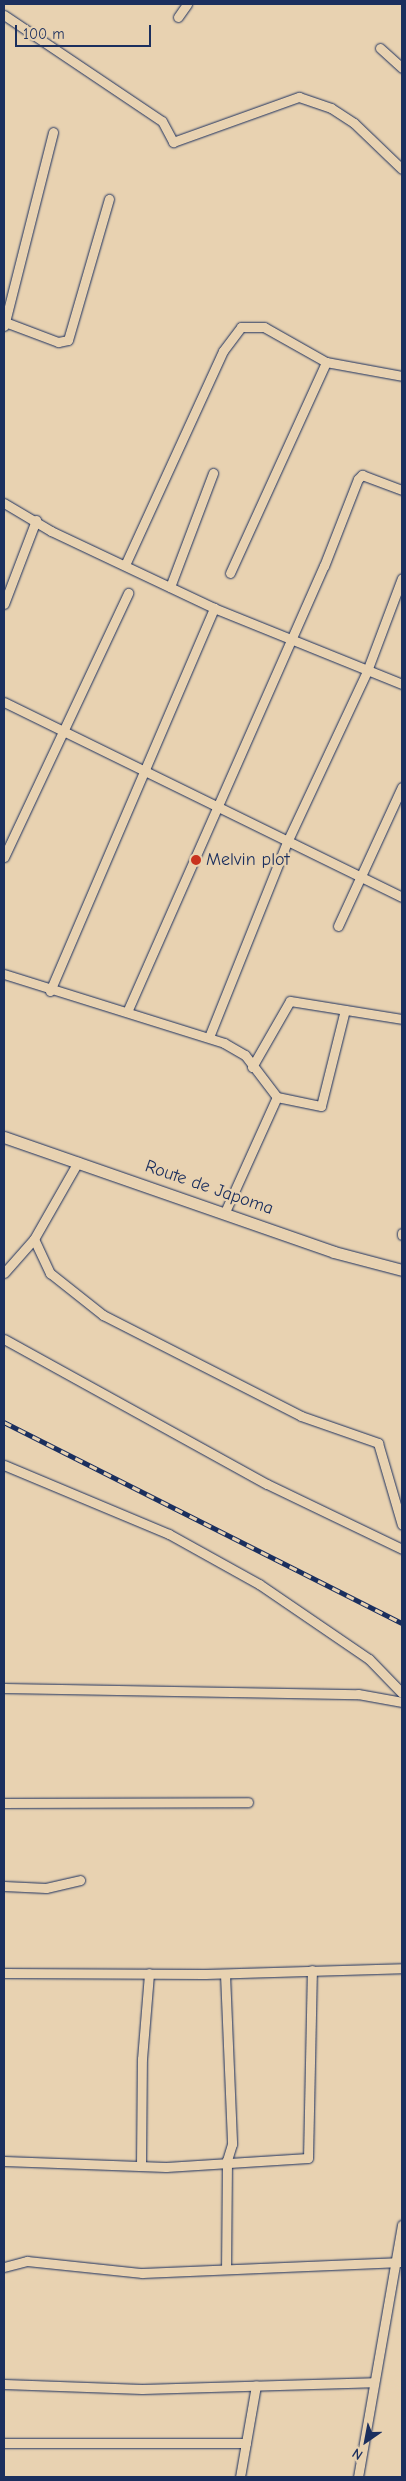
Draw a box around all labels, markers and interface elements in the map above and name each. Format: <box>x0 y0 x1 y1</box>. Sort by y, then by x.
scale bar <box>18 15 154 47</box>
text: 100 m <box>23 25 65 43</box>
place label: Melvin plot <box>206 849 290 871</box>
marker: Melvin plot <box>190 854 202 866</box>
street label: Route de Japoma <box>142 1156 276 1220</box>
north arrow <box>341 2416 391 2466</box>
text: N <box>349 2444 366 2464</box>

